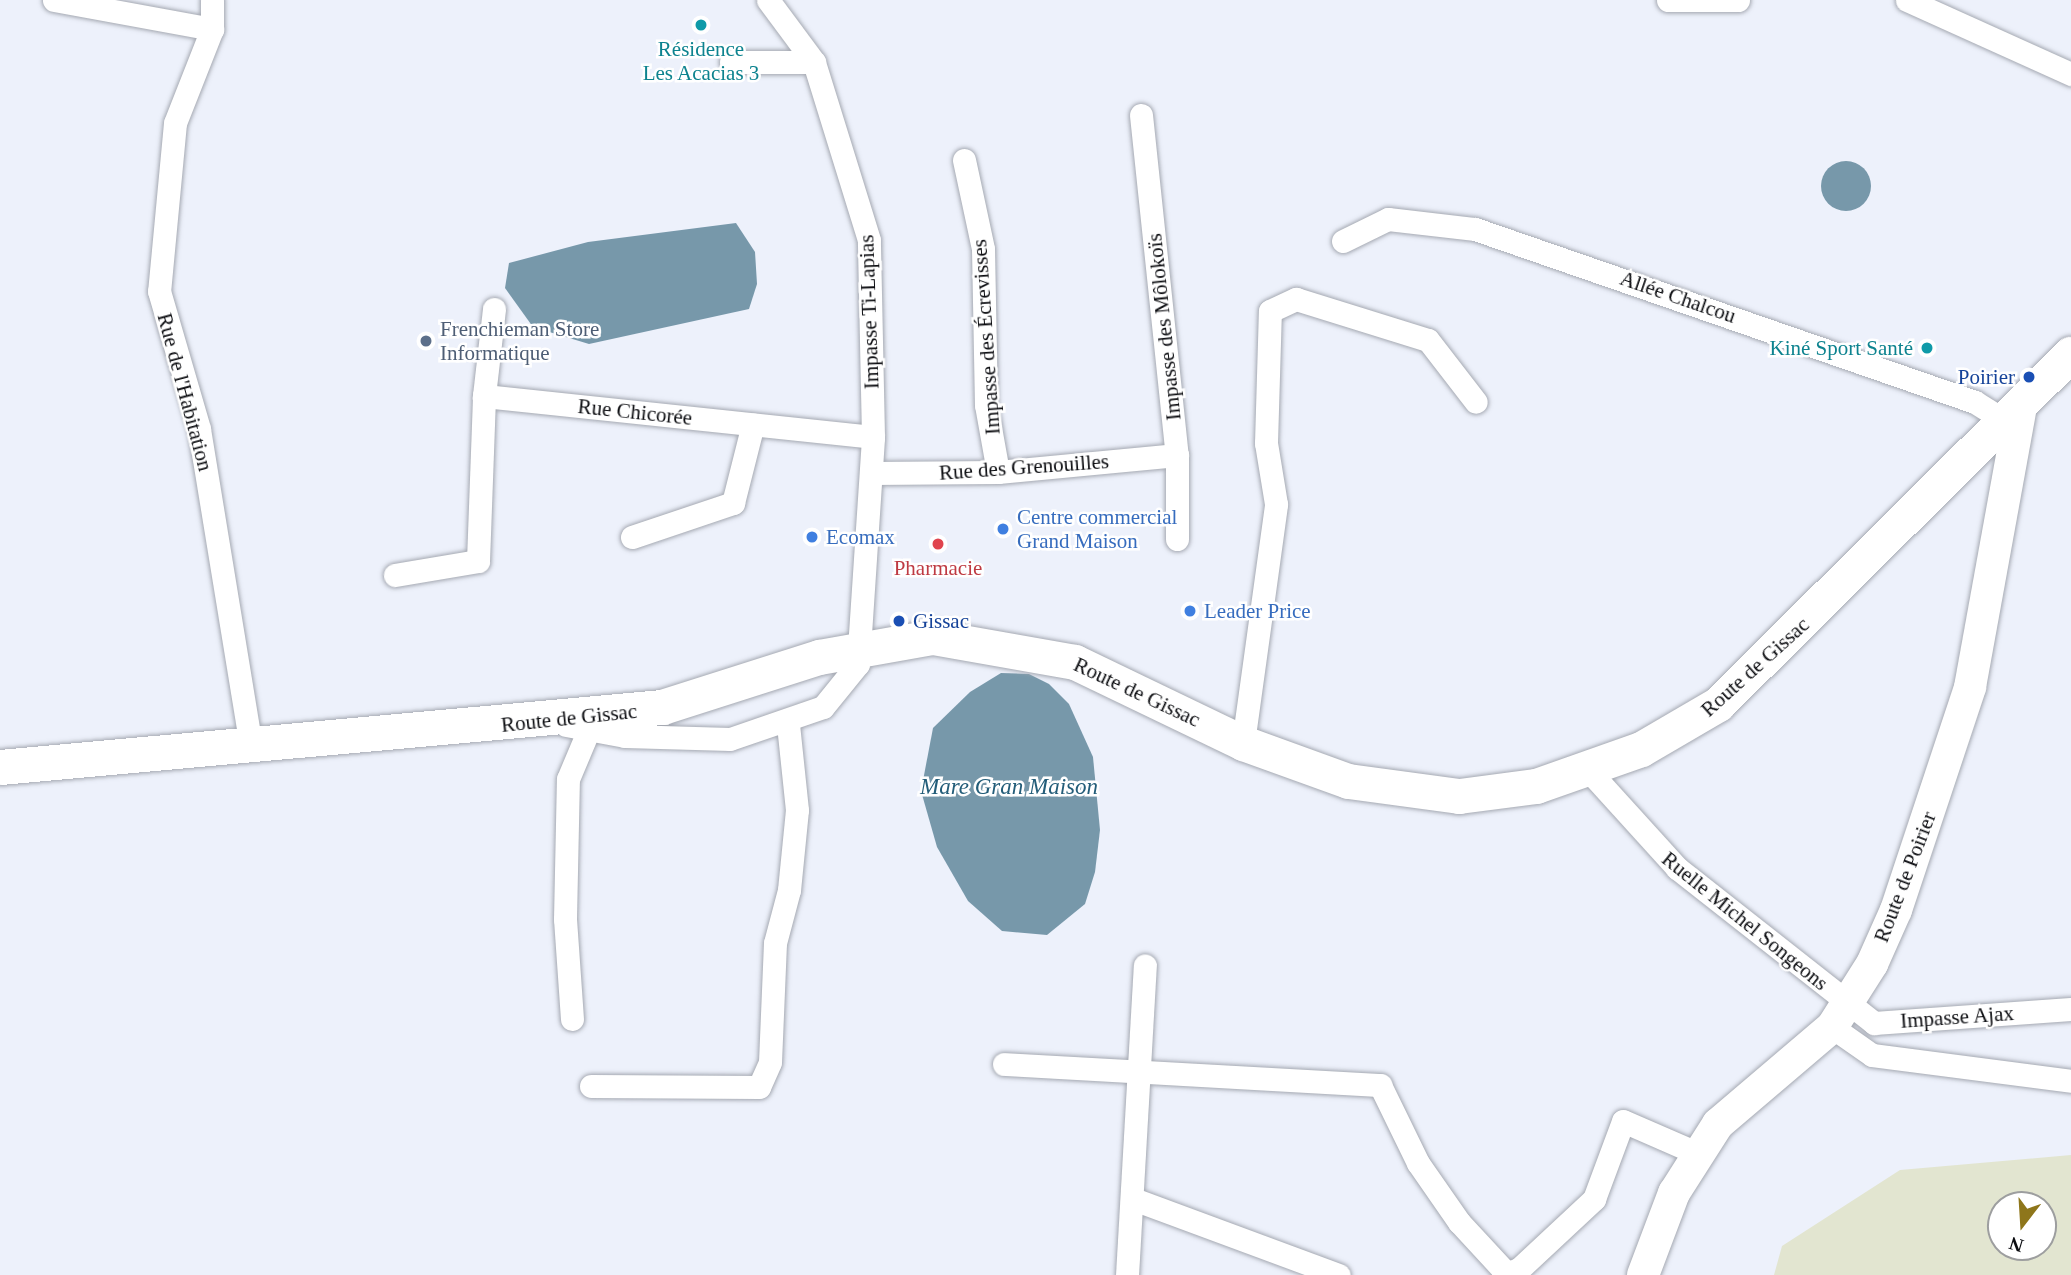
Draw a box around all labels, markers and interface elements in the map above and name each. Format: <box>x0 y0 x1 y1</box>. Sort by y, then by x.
marker: Résidence Les Acacias 3 <box>693 17 709 33</box>
place label: Résidence Les Acacias 3 <box>642 36 760 86</box>
street label: Impasse des Môlokoïs <box>1142 232 1186 422</box>
street label: Impasse Ti-Lapias <box>854 234 884 390</box>
street label: Impasse des Écrevisses <box>967 238 1005 436</box>
street label: Allée Chalcou <box>1617 265 1739 329</box>
street label: Rue de l'Habitation <box>152 310 218 474</box>
place label: Frenchieman Store Informatique <box>440 316 599 366</box>
marker: Frenchieman Store Informatique <box>418 333 434 349</box>
place label: Kiné Sport Santé <box>1770 335 1913 361</box>
marker: Kiné Sport Santé <box>1919 340 1935 356</box>
place label: Poirier <box>1958 364 2015 390</box>
marker: Poirier <box>2021 369 2037 385</box>
street label: Rue Chicorée <box>577 393 693 431</box>
street label: Rue des Grenouilles <box>938 448 1110 486</box>
place label: Centre commercial Grand Maison <box>1017 504 1177 554</box>
marker: Centre commercial Grand Maison <box>995 521 1011 537</box>
place label: Ecomax <box>826 524 895 550</box>
marker: Ecomax <box>804 529 820 545</box>
marker: Pharmacie <box>930 536 946 552</box>
place label: Pharmacie <box>894 555 982 581</box>
place label: Leader Price <box>1204 598 1311 624</box>
marker: Leader Price <box>1182 603 1198 619</box>
place label: Gissac <box>913 608 969 634</box>
street label: Route de Gissac <box>1696 612 1814 722</box>
marker: Gissac <box>891 613 907 629</box>
street label: Route de Gissac <box>1070 652 1204 732</box>
street label: Route de Gissac <box>500 698 638 738</box>
water label: Mare Gran Maison <box>920 773 1098 801</box>
street label: Route de Poirier <box>1869 808 1941 946</box>
street label: Ruelle Michel Songeons <box>1657 846 1833 996</box>
street label: Impasse Ajax <box>1899 1000 2015 1034</box>
north arrow <box>1987 1191 2057 1261</box>
text: N <box>2007 1233 2026 1257</box>

